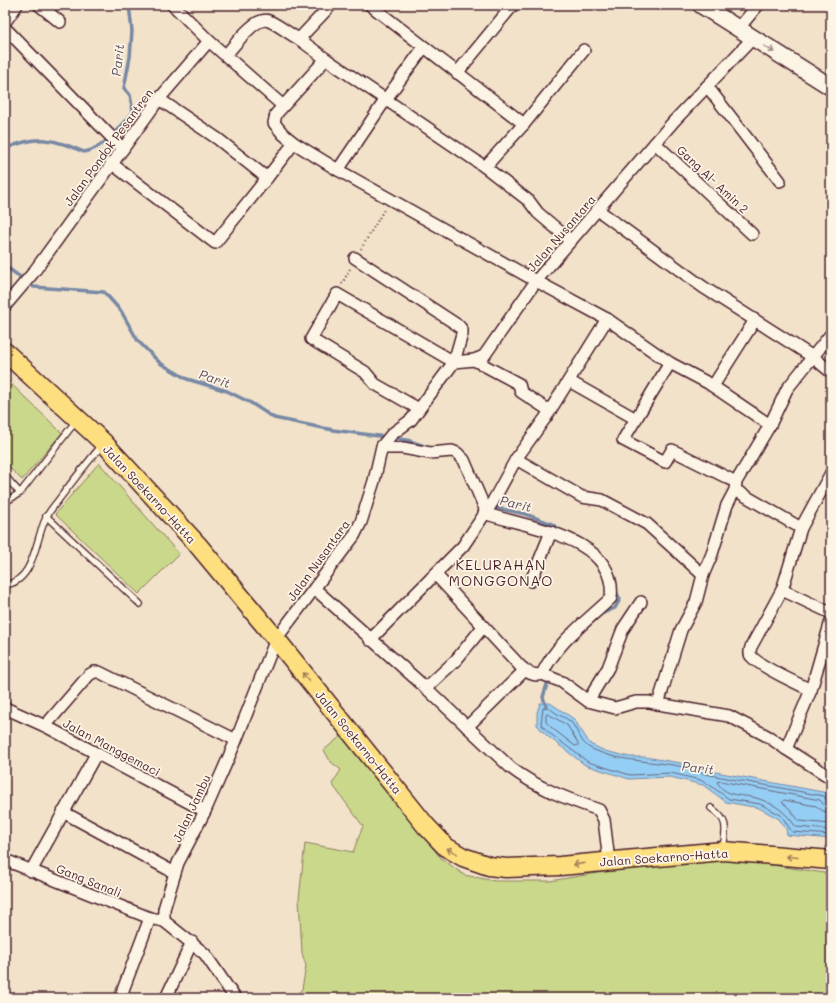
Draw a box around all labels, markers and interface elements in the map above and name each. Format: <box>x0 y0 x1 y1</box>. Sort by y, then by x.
water label: Parit <box>107 43 127 77</box>
one-way arrow <box>763 45 775 53</box>
street label: Jalan Pondok Pesantren <box>60 85 156 209</box>
street label: Gang Al- Amin 2 <box>674 142 752 216</box>
street label: Jalan Nusantara <box>523 191 599 275</box>
water label: Parit <box>197 365 233 391</box>
street label: Jalan Soekarno-Hatta <box>100 441 200 547</box>
water label: Parit <box>498 491 534 515</box>
street label: Jalan Nusantara <box>283 516 353 604</box>
district label: KELURAHAN MONGGONAO <box>449 555 553 590</box>
one-way arrow <box>302 671 311 682</box>
street label: Jalan Soekarno-Hatta <box>312 687 406 797</box>
street label: Jalan Manggemaci <box>61 715 163 779</box>
water label: Parit <box>681 757 715 777</box>
street label: Jalan Jambu <box>168 772 214 844</box>
street label: Jalan Soekarno-Hatta <box>599 845 729 869</box>
one-way arrow <box>446 846 458 854</box>
one-way arrow <box>786 853 799 860</box>
street label: Gang Sanali <box>54 860 124 900</box>
one-way arrow <box>573 861 586 868</box>

